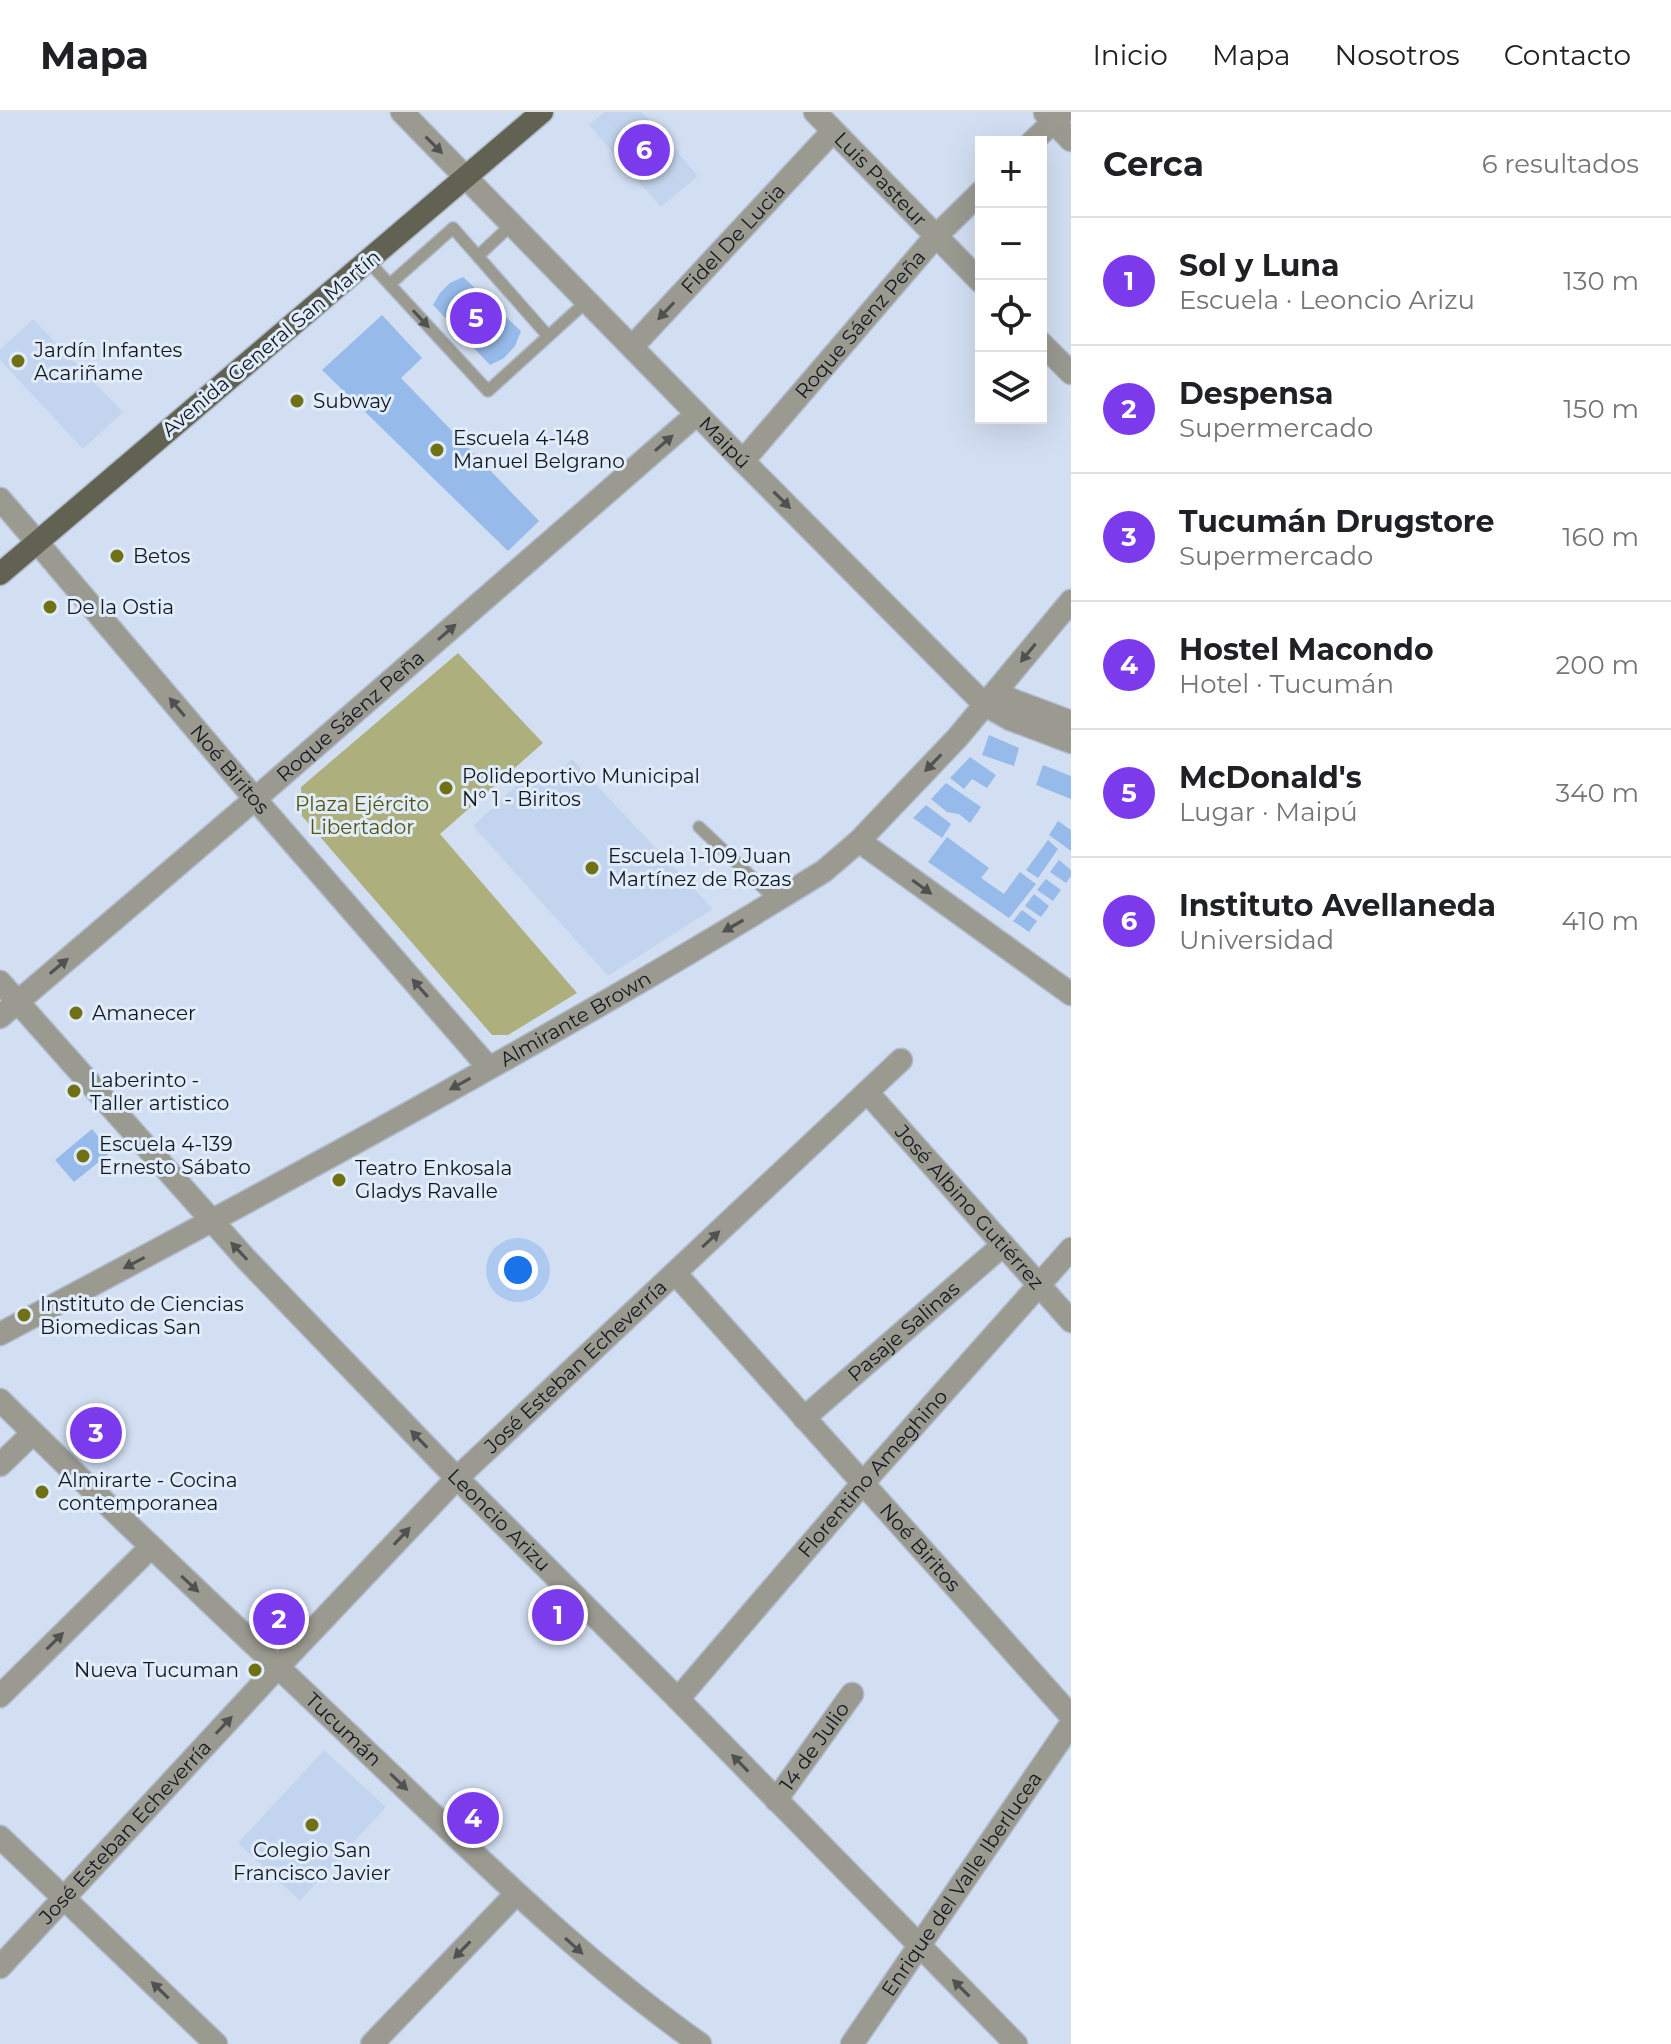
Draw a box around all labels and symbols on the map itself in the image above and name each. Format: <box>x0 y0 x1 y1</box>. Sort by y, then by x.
pin: 6 <box>618 120 670 180</box>
street label: Luis Pasteur <box>829 127 932 231</box>
one-way arrow <box>424 135 443 154</box>
street label: Fidel De Lucia <box>676 179 790 299</box>
street label: Avenida General San Martín <box>157 245 385 441</box>
street label: Roque Sáenz Peña <box>790 245 931 404</box>
pin: 5 <box>450 288 502 348</box>
one-way arrow <box>657 301 675 320</box>
one-way arrow <box>412 309 430 328</box>
place label: Jardín Infantes Acariñame <box>33 338 183 385</box>
marker: Jardín Infantes Acariñame <box>9 352 27 370</box>
place label: Subway <box>313 389 392 413</box>
marker: Subway <box>288 392 306 410</box>
street label: Maipú <box>694 411 756 473</box>
place label: Escuela 4-148 Manuel Belgrano <box>453 426 625 473</box>
one-way arrow <box>655 434 674 452</box>
marker: Escuela 4-148 Manuel Belgrano <box>428 441 446 459</box>
one-way arrow <box>772 490 791 509</box>
place label: Betos <box>133 544 190 568</box>
marker: Betos <box>108 547 126 565</box>
place label: De la Ostia <box>66 595 174 619</box>
marker: De la Ostia <box>41 598 59 616</box>
one-way arrow <box>438 623 457 641</box>
one-way arrow <box>1021 643 1037 663</box>
street label: Roque Sáenz Peña <box>272 645 429 787</box>
one-way arrow <box>169 697 186 717</box>
street label: Noé Biritos <box>185 720 275 819</box>
one-way arrow <box>925 753 943 772</box>
place label: Polideportivo Municipal N° 1 - Biritos <box>462 764 700 811</box>
marker: Polideportivo Municipal N° 1 - Biritos <box>437 779 455 797</box>
park label: Plaza Ejército Libertador <box>295 792 429 839</box>
place label: Escuela 1-109 Juan Martínez de Rozas <box>608 844 791 891</box>
marker: Escuela 1-109 Juan Martínez de Rozas <box>583 859 601 877</box>
one-way arrow <box>912 878 932 894</box>
one-way arrow <box>722 919 744 933</box>
one-way arrow <box>49 958 69 975</box>
street label: Almirante Brown <box>496 966 655 1072</box>
one-way arrow <box>411 979 429 998</box>
place label: Amanecer <box>92 1001 196 1025</box>
marker: Amanecer <box>67 1004 85 1022</box>
place label: Laberinto - Taller artistico <box>90 1068 229 1115</box>
one-way arrow <box>449 1077 471 1091</box>
marker: Laberinto - Taller artistico <box>65 1082 83 1100</box>
street label: José Albino Gutiérrez <box>889 1119 1049 1294</box>
place label: Escuela 4-139 Ernesto Sábato <box>99 1132 251 1179</box>
marker: Escuela 4-139 Ernesto Sábato <box>74 1147 92 1165</box>
place label: Teatro Enkosala Gladys Ravalle <box>355 1156 512 1203</box>
marker: Teatro Enkosala Gladys Ravalle <box>330 1171 348 1189</box>
one-way arrow <box>701 1231 720 1249</box>
one-way arrow <box>230 1242 248 1261</box>
your location <box>498 1250 538 1290</box>
one-way arrow <box>122 1256 145 1270</box>
street label: José Esteban Echeverría <box>478 1275 672 1459</box>
street label: Pasaje Salinas <box>843 1276 965 1386</box>
place label: Instituto de Ciencias Biomedicas San <box>40 1292 244 1339</box>
marker: Instituto de Ciencias Biomedicas San <box>15 1306 33 1324</box>
street label: Florentino Ameghino <box>793 1384 952 1562</box>
pin: 3 <box>70 1403 122 1463</box>
one-way arrow <box>410 1429 428 1448</box>
street label: Leoncio Arizu <box>443 1464 555 1576</box>
place label: Almirarte - Cocina contemporanea <box>58 1468 238 1515</box>
marker: Almirarte - Cocina contemporanea <box>33 1483 51 1501</box>
street label: Noé Biritos <box>875 1498 966 1596</box>
one-way arrow <box>393 1526 411 1545</box>
one-way arrow <box>180 1574 199 1592</box>
pin: 1 <box>532 1585 584 1645</box>
pin: 2 <box>253 1589 305 1649</box>
one-way arrow <box>46 1632 64 1651</box>
place label: Nueva Tucuman <box>74 1658 239 1682</box>
marker: Nueva Tucuman <box>246 1661 264 1679</box>
street label: Tucumán <box>301 1688 387 1771</box>
street label: 14 de Julio <box>775 1697 854 1795</box>
one-way arrow <box>214 1716 232 1735</box>
street label: José Esteban Echeverría <box>33 1735 216 1930</box>
one-way arrow <box>731 1754 750 1773</box>
street label: Enrique del Valle Iberlucea <box>876 1767 1047 2001</box>
one-way arrow <box>389 1772 408 1791</box>
pin: 4 <box>447 1788 499 1848</box>
marker: Colegio San Francisco Javier <box>303 1816 321 1834</box>
place label: Colegio San Francisco Javier <box>233 1838 391 1885</box>
one-way arrow <box>565 1936 584 1954</box>
one-way arrow <box>454 1940 472 1959</box>
one-way arrow <box>952 1979 971 1998</box>
one-way arrow <box>150 1982 169 2000</box>

